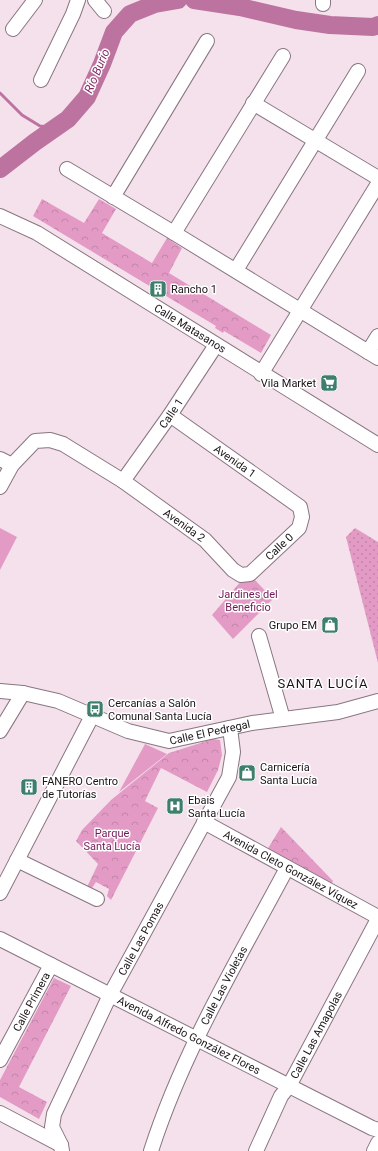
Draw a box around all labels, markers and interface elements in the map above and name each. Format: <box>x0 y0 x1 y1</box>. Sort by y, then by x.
water label: Río Burío <box>81 46 113 95</box>
building icon: Rancho 1 <box>148 279 168 299</box>
place label: Rancho 1 <box>171 283 217 296</box>
street label: Calle Matasanos <box>152 301 228 356</box>
supermarket icon: Vila Market <box>319 373 339 393</box>
place label: Vila Market <box>261 377 316 390</box>
street label: Calle 1 <box>157 396 186 431</box>
street label: Avenida 1 <box>211 442 258 480</box>
street label: Avenida 2 <box>161 506 207 545</box>
street label: Calle 0 <box>263 531 296 563</box>
park label: Jardines del Beneficio <box>218 588 278 614</box>
shop icon: Grupo EM <box>320 615 340 635</box>
place label: Grupo EM <box>269 619 317 632</box>
district label: SANTA LUCÍA <box>278 676 368 691</box>
place label: Cercanías a Salón Comunal Santa Lucía <box>108 697 212 723</box>
bus stop icon: Cercanías a Salón Comunal Santa Lucía <box>85 699 105 719</box>
street label: Calle El Pedregal <box>168 718 251 748</box>
place label: Carnicería Santa Lucía <box>260 761 317 787</box>
shop icon: Carnicería Santa Lucía <box>237 763 257 783</box>
place label: FANERO Centro de Tutorías <box>42 775 118 801</box>
building icon: FANERO Centro de Tutorías <box>19 777 39 797</box>
place label: Ebais Santa Lucía <box>188 794 245 820</box>
hospital icon: Ebais Santa Lucía <box>165 796 185 816</box>
park label: Parque Santa Lucía <box>83 827 141 853</box>
street label: Avenida Cleto González Víquez <box>221 828 361 912</box>
street label: Calle Las Pomas <box>116 900 167 978</box>
street label: Calle Las Violetas <box>198 944 250 1027</box>
street label: Calle Primera <box>10 970 53 1034</box>
street label: Calle Las Amapolas <box>288 989 345 1081</box>
street label: Avenida Alfredo González Flores <box>115 994 263 1077</box>

